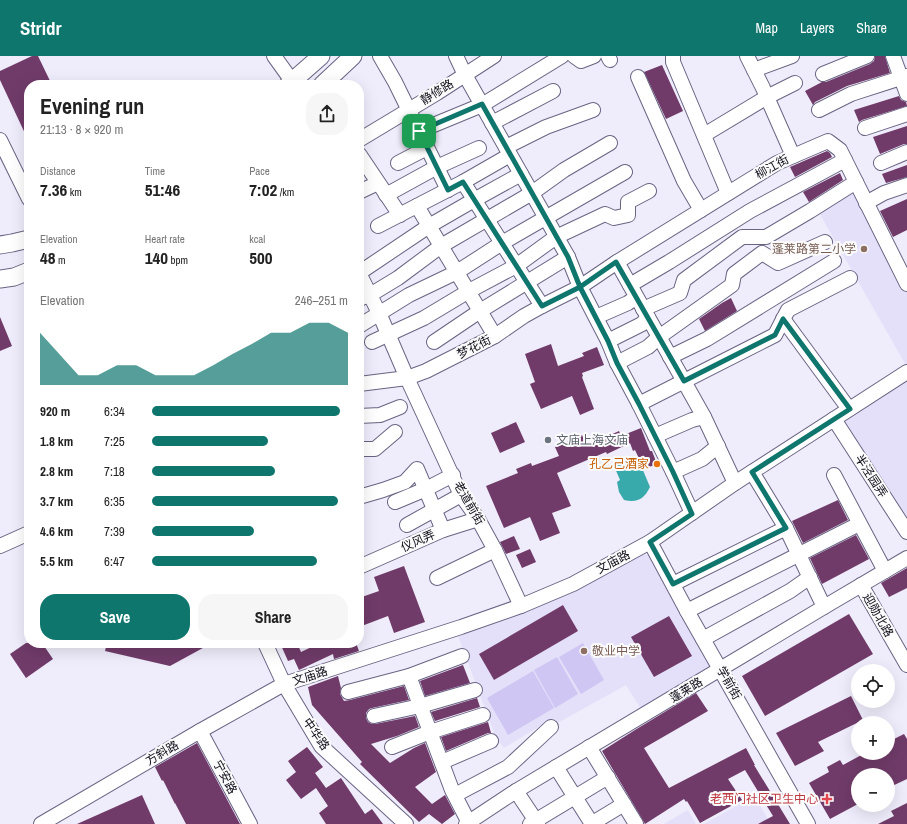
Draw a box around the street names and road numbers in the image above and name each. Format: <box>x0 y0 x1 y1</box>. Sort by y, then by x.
street label: 静修路 <box>417 76 457 108</box>
street label: 柳江街 <box>752 151 792 183</box>
street label: 梦花街 <box>454 332 494 362</box>
street label: 半泾园弄 <box>851 452 891 500</box>
street label: 老道前街 <box>450 478 488 528</box>
street label: 仪风弄 <box>398 526 438 556</box>
street label: 文庙路 <box>593 546 633 578</box>
street label: 迎勋北路 <box>859 590 897 640</box>
street label: 文庙路 <box>290 663 330 689</box>
street label: 学前街 <box>713 663 745 703</box>
street label: 蓬莱路 <box>666 674 706 706</box>
street label: 中华路 <box>299 715 333 753</box>
street label: 方斜路 <box>142 737 182 769</box>
street label: 宁安路 <box>209 757 241 797</box>

